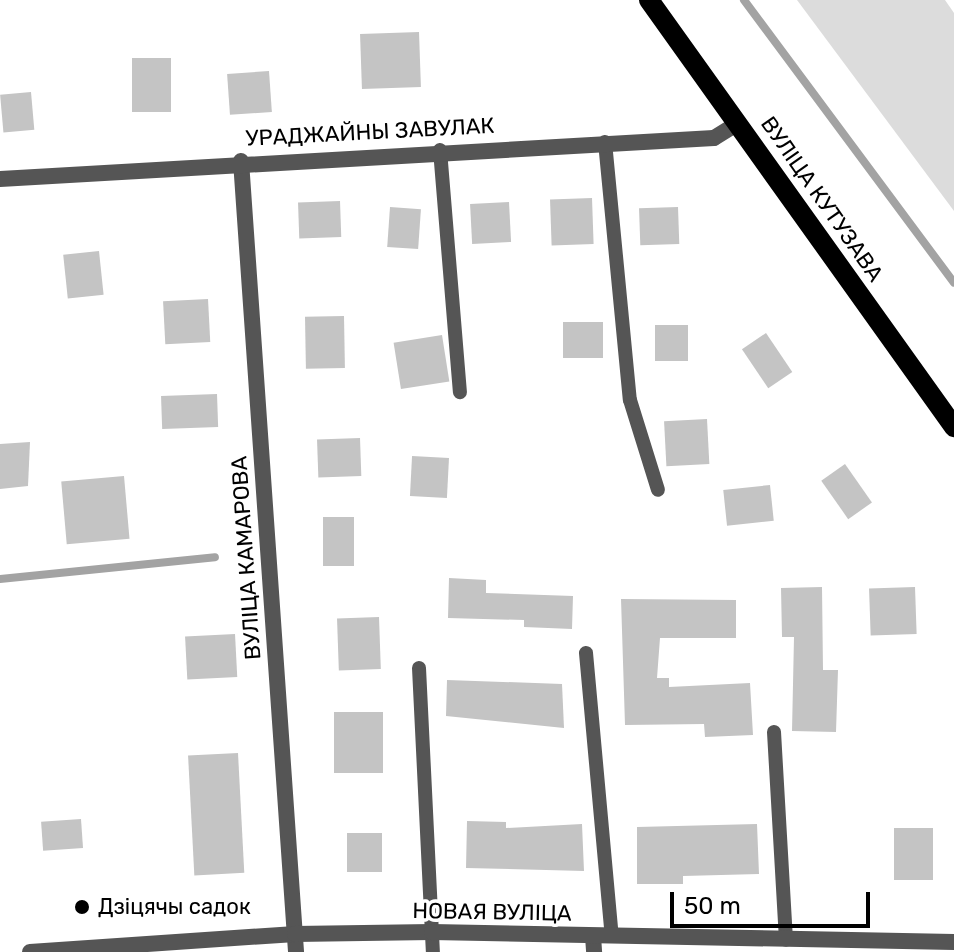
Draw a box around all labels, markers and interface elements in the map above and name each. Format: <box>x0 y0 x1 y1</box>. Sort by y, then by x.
street label: ВУЛІЦА КУТУЗАВА <box>755 111 889 287</box>
street label: УРАДЖАЙНЫ ЗАВУЛАК <box>245 112 495 152</box>
street label: ВУЛІЦА КАМАРОВА <box>226 455 266 661</box>
scale bar <box>674 876 874 926</box>
text: 50 m <box>684 892 741 920</box>
place label: Дзіцячы садок <box>98 894 251 920</box>
street label: НОВАЯ ВУЛІЦА <box>412 897 572 927</box>
marker: Дзіцячы садок <box>73 898 91 916</box>

